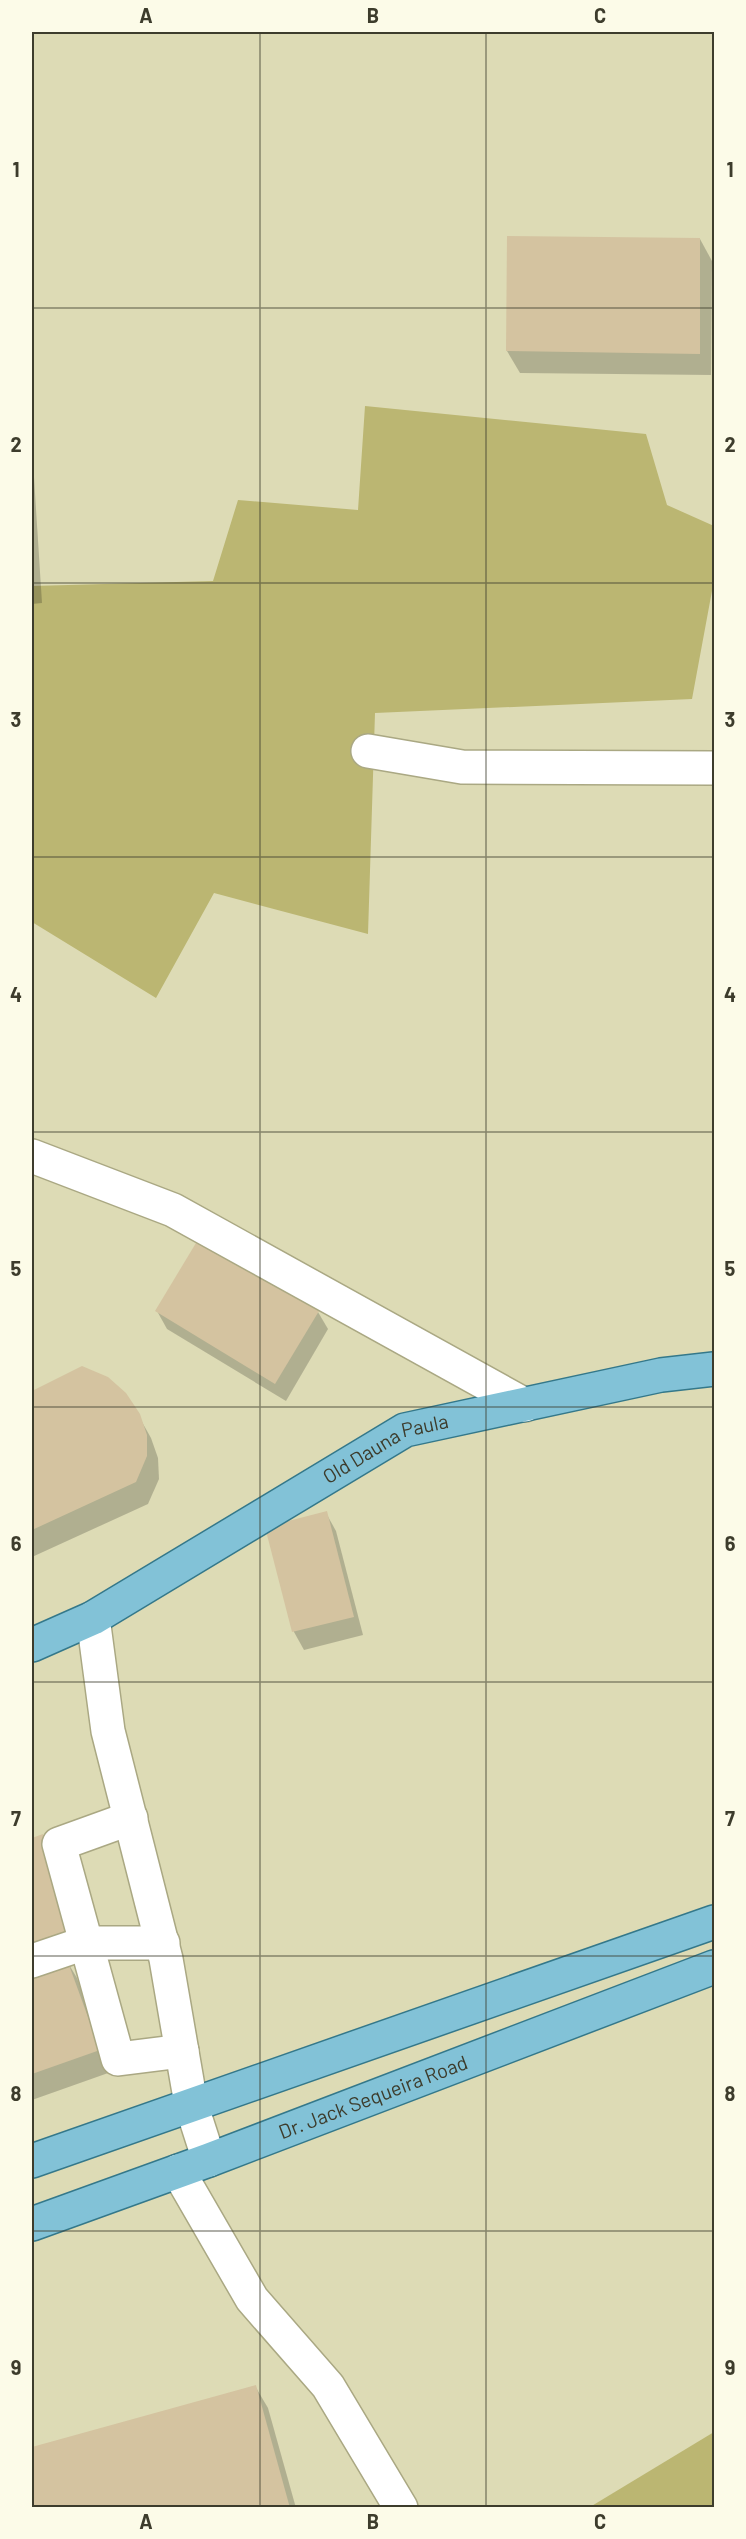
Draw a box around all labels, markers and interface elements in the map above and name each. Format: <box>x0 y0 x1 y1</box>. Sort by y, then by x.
text: A <box>139 3 153 27</box>
text: B <box>367 3 379 27</box>
text: C <box>594 3 606 27</box>
text: 1 <box>12 157 20 181</box>
text: 1 <box>726 157 734 181</box>
text: 2 <box>10 432 22 456</box>
text: 2 <box>724 432 736 456</box>
text: 3 <box>11 707 21 731</box>
text: 3 <box>725 707 735 731</box>
text: 4 <box>10 982 22 1006</box>
text: 4 <box>724 982 736 1006</box>
text: 5 <box>11 1256 22 1280</box>
text: 5 <box>725 1256 736 1280</box>
street label: Old Dauna Paula <box>318 1408 450 1488</box>
text: 6 <box>11 1531 22 1555</box>
text: 6 <box>725 1531 736 1555</box>
text: 7 <box>11 1806 21 1830</box>
text: 7 <box>725 1806 735 1830</box>
street label: Dr. Jack Sequeira Road <box>275 2049 471 2143</box>
text: 8 <box>11 2081 22 2105</box>
text: 8 <box>725 2081 736 2105</box>
text: 9 <box>11 2355 21 2379</box>
text: 9 <box>725 2355 735 2379</box>
text: A <box>139 2509 153 2533</box>
text: B <box>367 2509 379 2533</box>
text: C <box>594 2509 606 2533</box>

